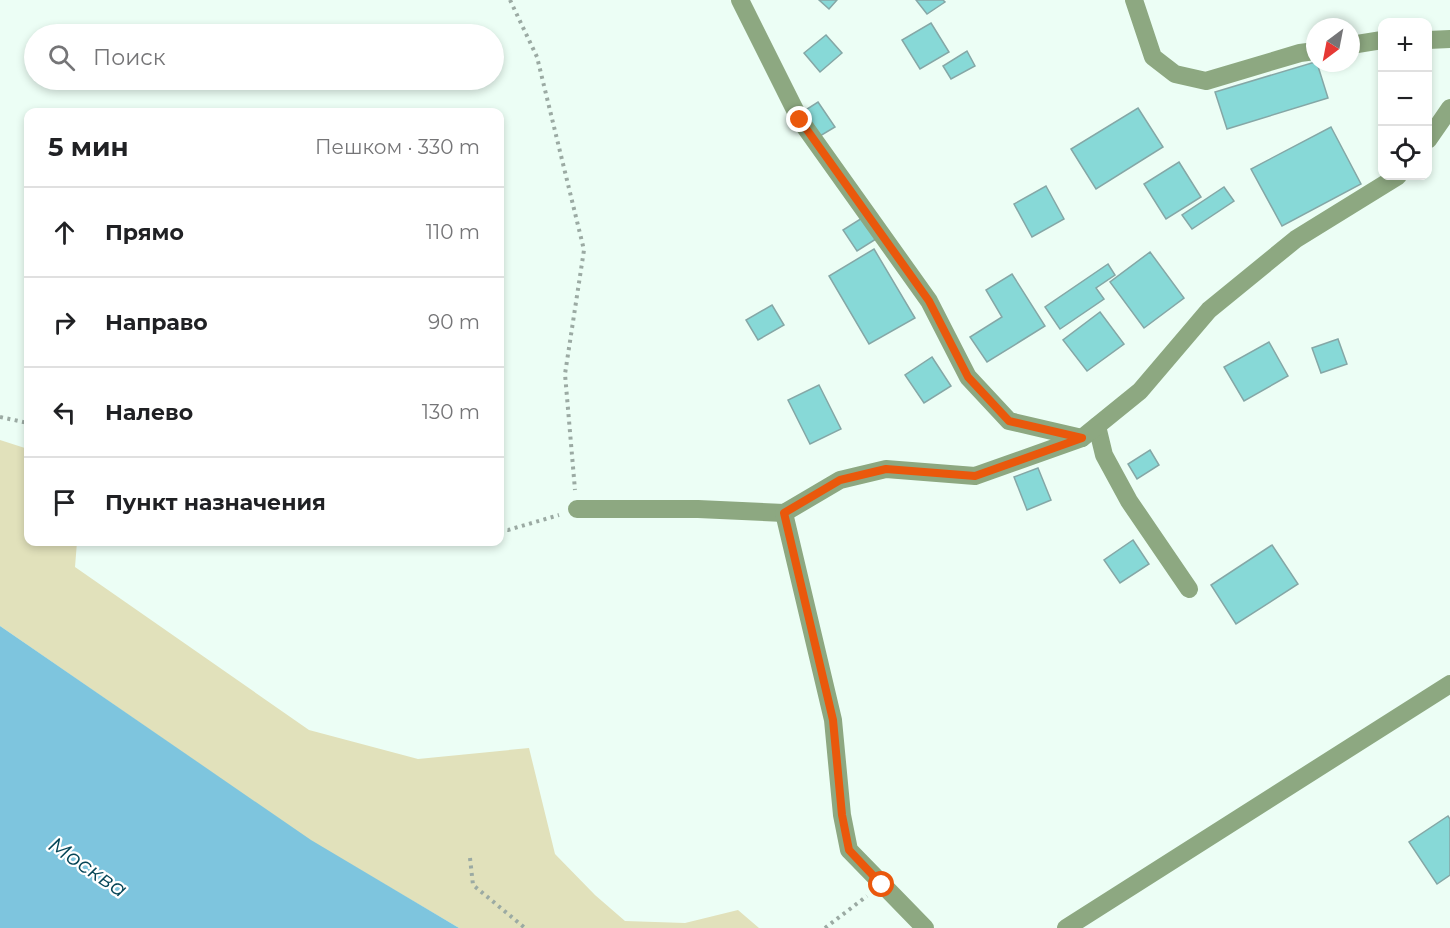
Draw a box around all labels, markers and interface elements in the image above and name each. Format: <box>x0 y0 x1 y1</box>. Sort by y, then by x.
north arrow <box>1306 18 1360 72</box>
map controls <box>1378 18 1432 180</box>
button: + <box>1378 18 1432 72</box>
search box <box>24 24 504 90</box>
icon: search <box>45 41 78 74</box>
text: Поиск <box>93 44 165 71</box>
button: − <box>1378 72 1432 126</box>
route end <box>786 106 812 132</box>
button: locate <box>1378 126 1432 180</box>
text: 5 мин <box>48 131 129 163</box>
text: Пешком · 330 m <box>315 135 480 159</box>
icon: ahead <box>48 216 81 249</box>
text: Прямо <box>105 219 184 246</box>
text: 110 m <box>426 220 480 244</box>
icon: right <box>48 306 81 339</box>
text: Направо <box>105 309 208 336</box>
text: 90 m <box>428 310 480 334</box>
icon: left <box>48 396 81 429</box>
text: Налево <box>105 399 193 426</box>
text: 130 m <box>422 400 480 424</box>
icon: arrive <box>48 486 81 519</box>
text: Пункт назначения <box>105 489 326 516</box>
water label: Москва <box>43 831 133 903</box>
route start <box>868 871 894 897</box>

